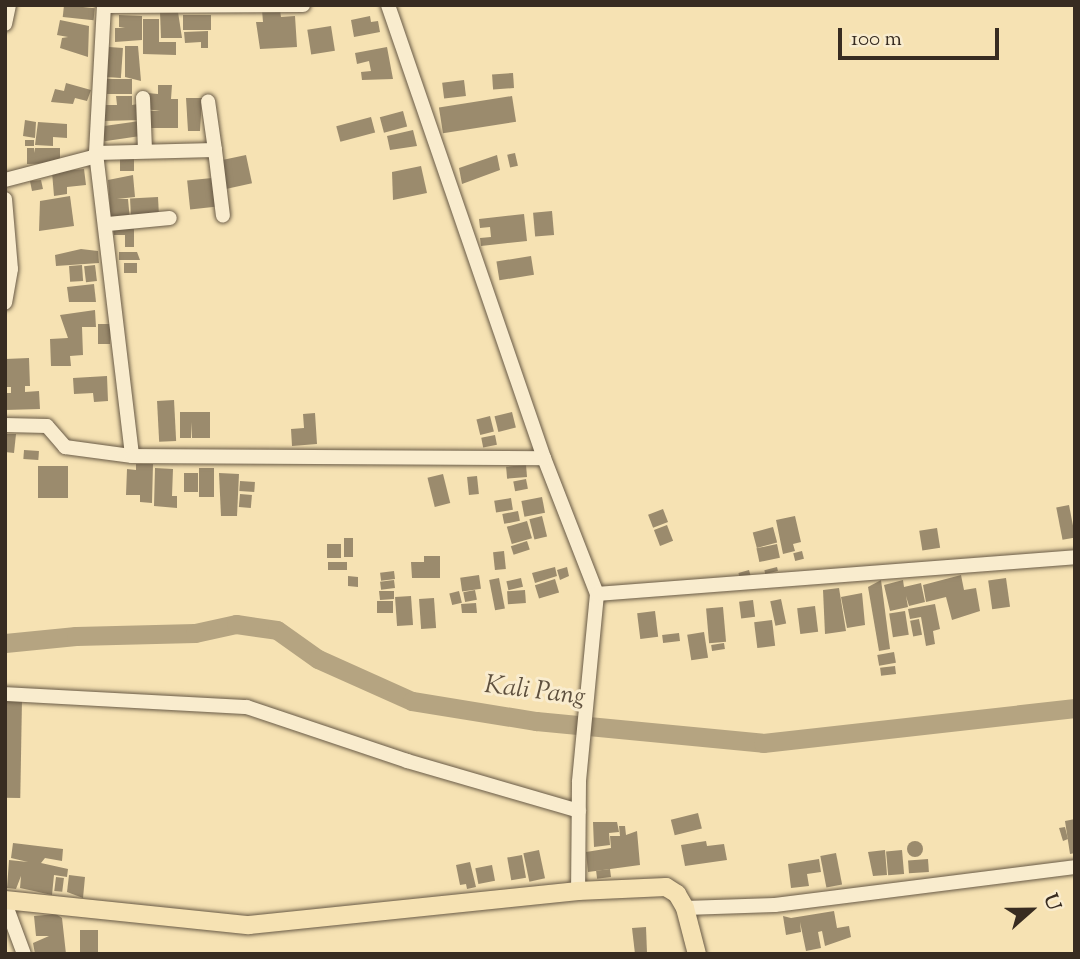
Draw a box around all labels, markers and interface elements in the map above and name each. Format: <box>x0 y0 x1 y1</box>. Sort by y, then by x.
scale bar <box>842 14 1003 58</box>
text: 100 m <box>851 25 902 55</box>
water label: Kali Pang <box>483 670 587 714</box>
north arrow <box>996 875 1066 945</box>
text: U <box>1036 890 1066 914</box>

